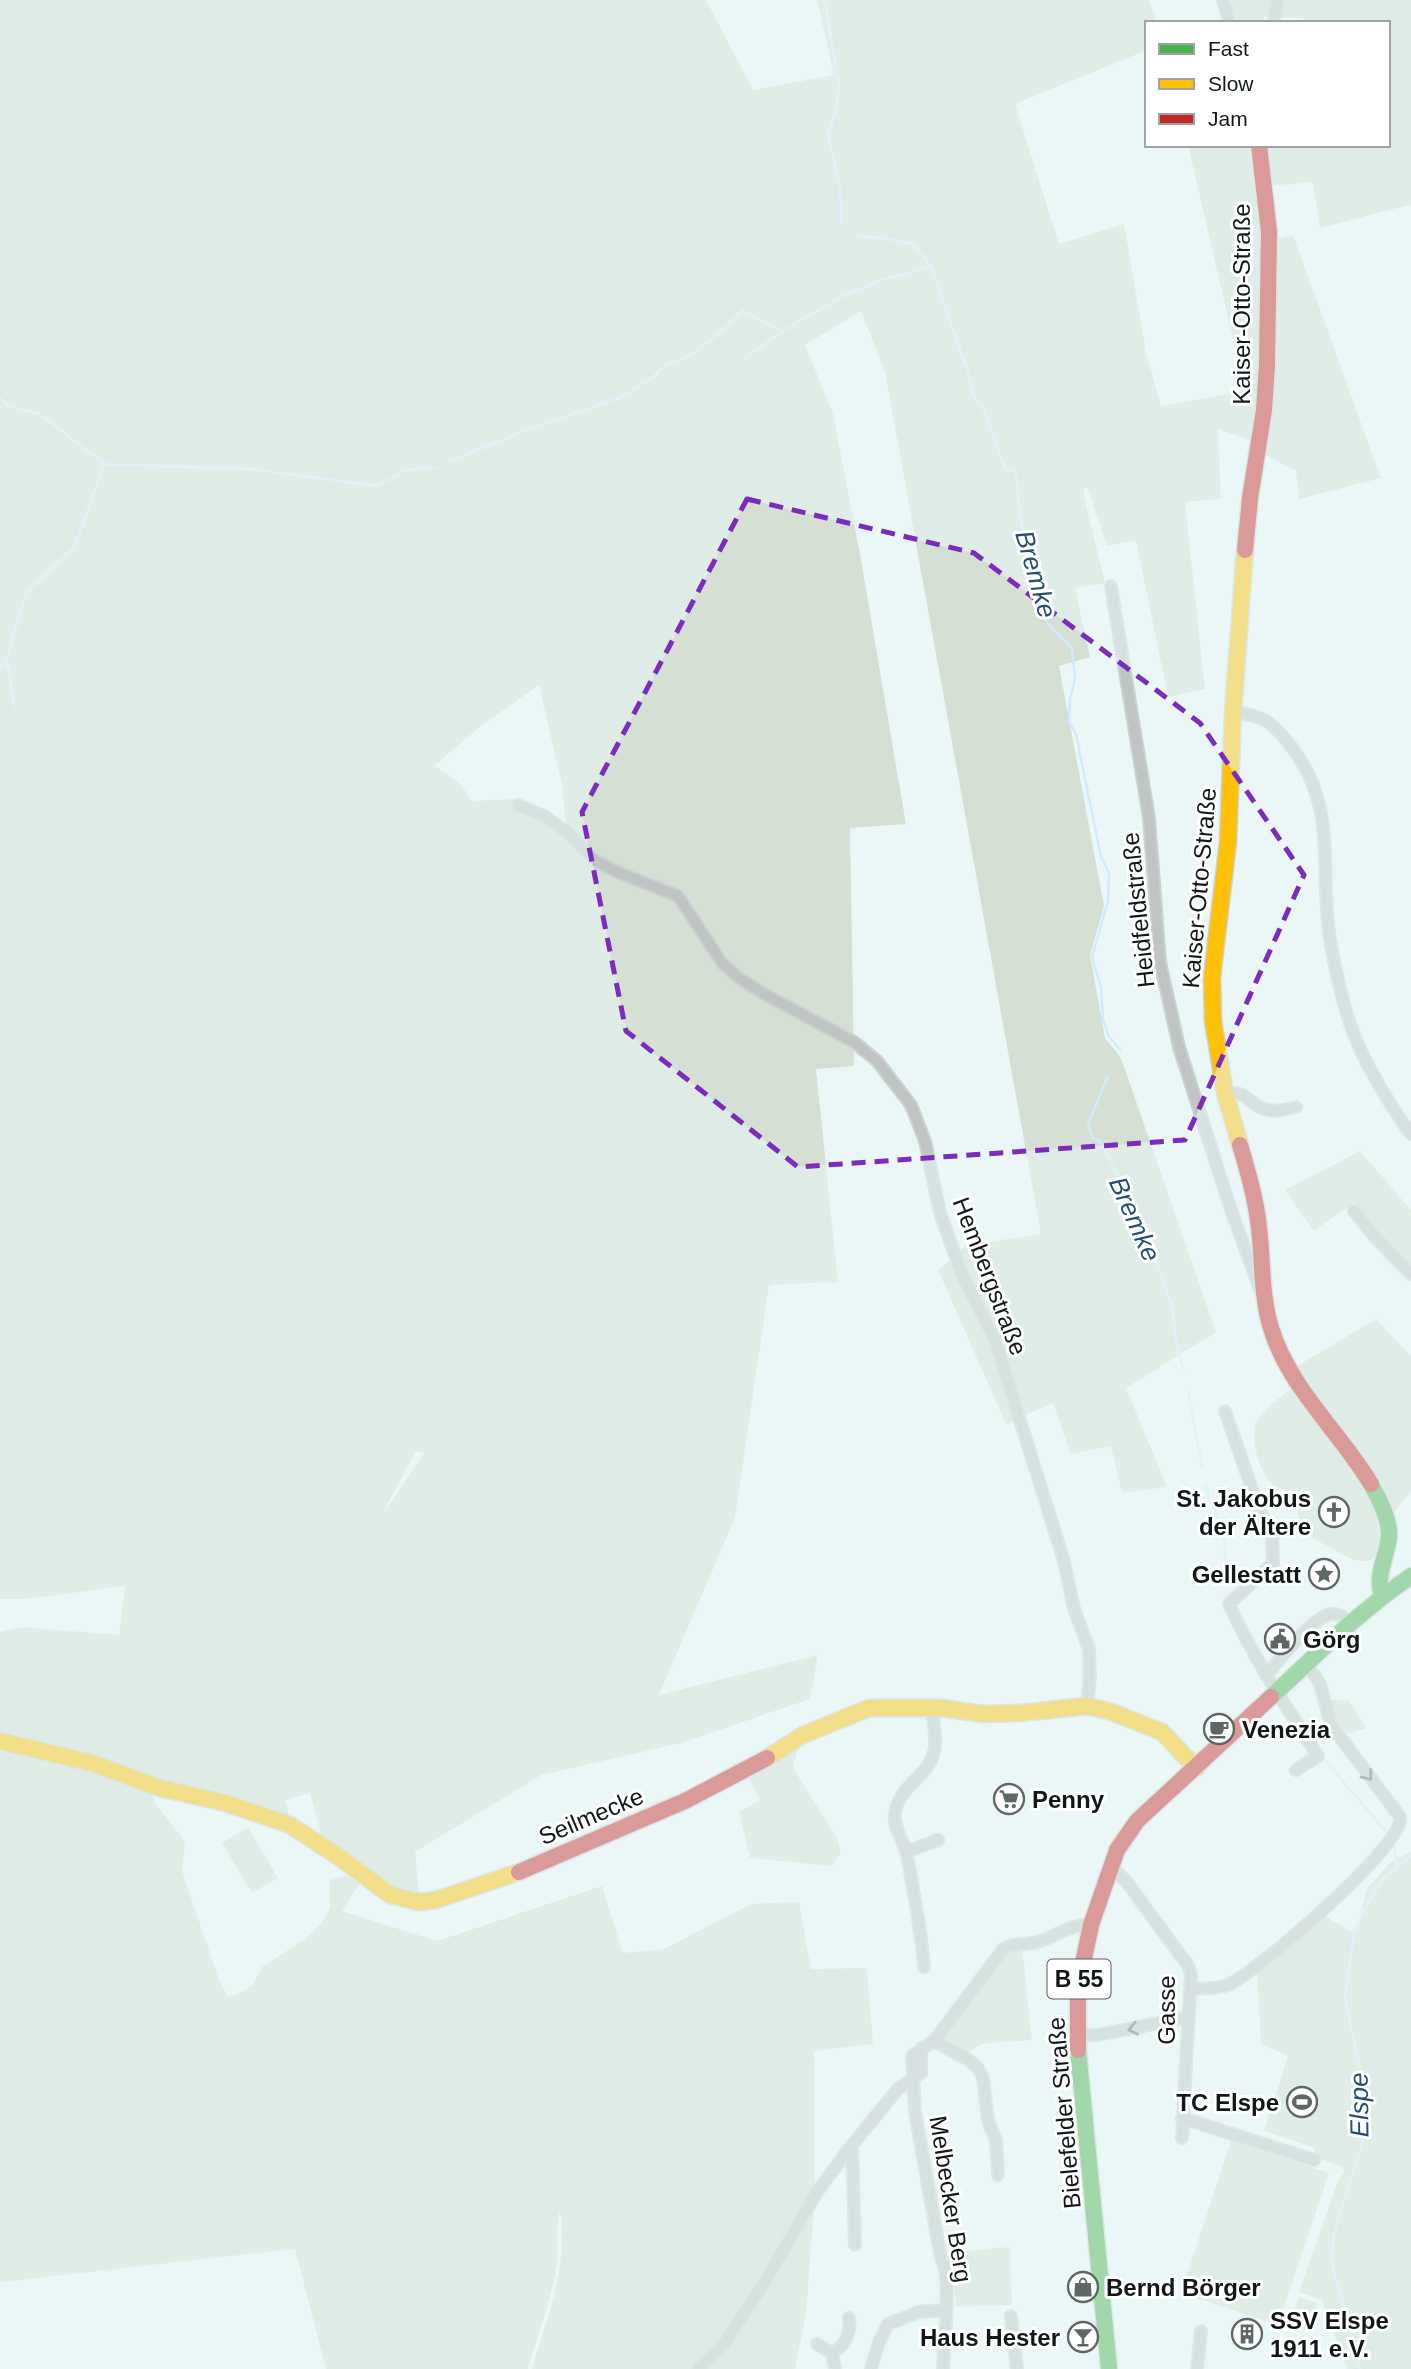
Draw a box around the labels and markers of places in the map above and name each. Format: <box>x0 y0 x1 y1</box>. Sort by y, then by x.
place label: St. Jakobus der Ältere <box>1176 1485 1311 1540</box>
church icon: St. Jakobus der Ältere <box>1317 1495 1351 1529</box>
place icon: Gellestatt <box>1307 1557 1341 1591</box>
place label: Gellestatt <box>1192 1561 1301 1588</box>
public building icon: Görg <box>1263 1622 1297 1656</box>
place label: Görg <box>1303 1626 1360 1653</box>
cafe icon: Venezia <box>1202 1712 1236 1746</box>
place label: Venezia <box>1242 1716 1331 1743</box>
supermarket icon: Penny <box>992 1782 1026 1816</box>
place label: Penny <box>1032 1786 1105 1813</box>
sports icon: TC Elspe <box>1285 2085 1319 2119</box>
place label: TC Elspe <box>1176 2089 1279 2116</box>
shop icon: Bernd Börger <box>1066 2270 1100 2304</box>
place label: Bernd Börger <box>1106 2274 1261 2301</box>
place label: SSV Elspe 1911 e.V. <box>1270 2307 1389 2362</box>
building icon: SSV Elspe 1911 e.V. <box>1230 2317 1264 2351</box>
bar icon: Haus Hester <box>1066 2320 1100 2354</box>
place label: Haus Hester <box>920 2324 1060 2351</box>

